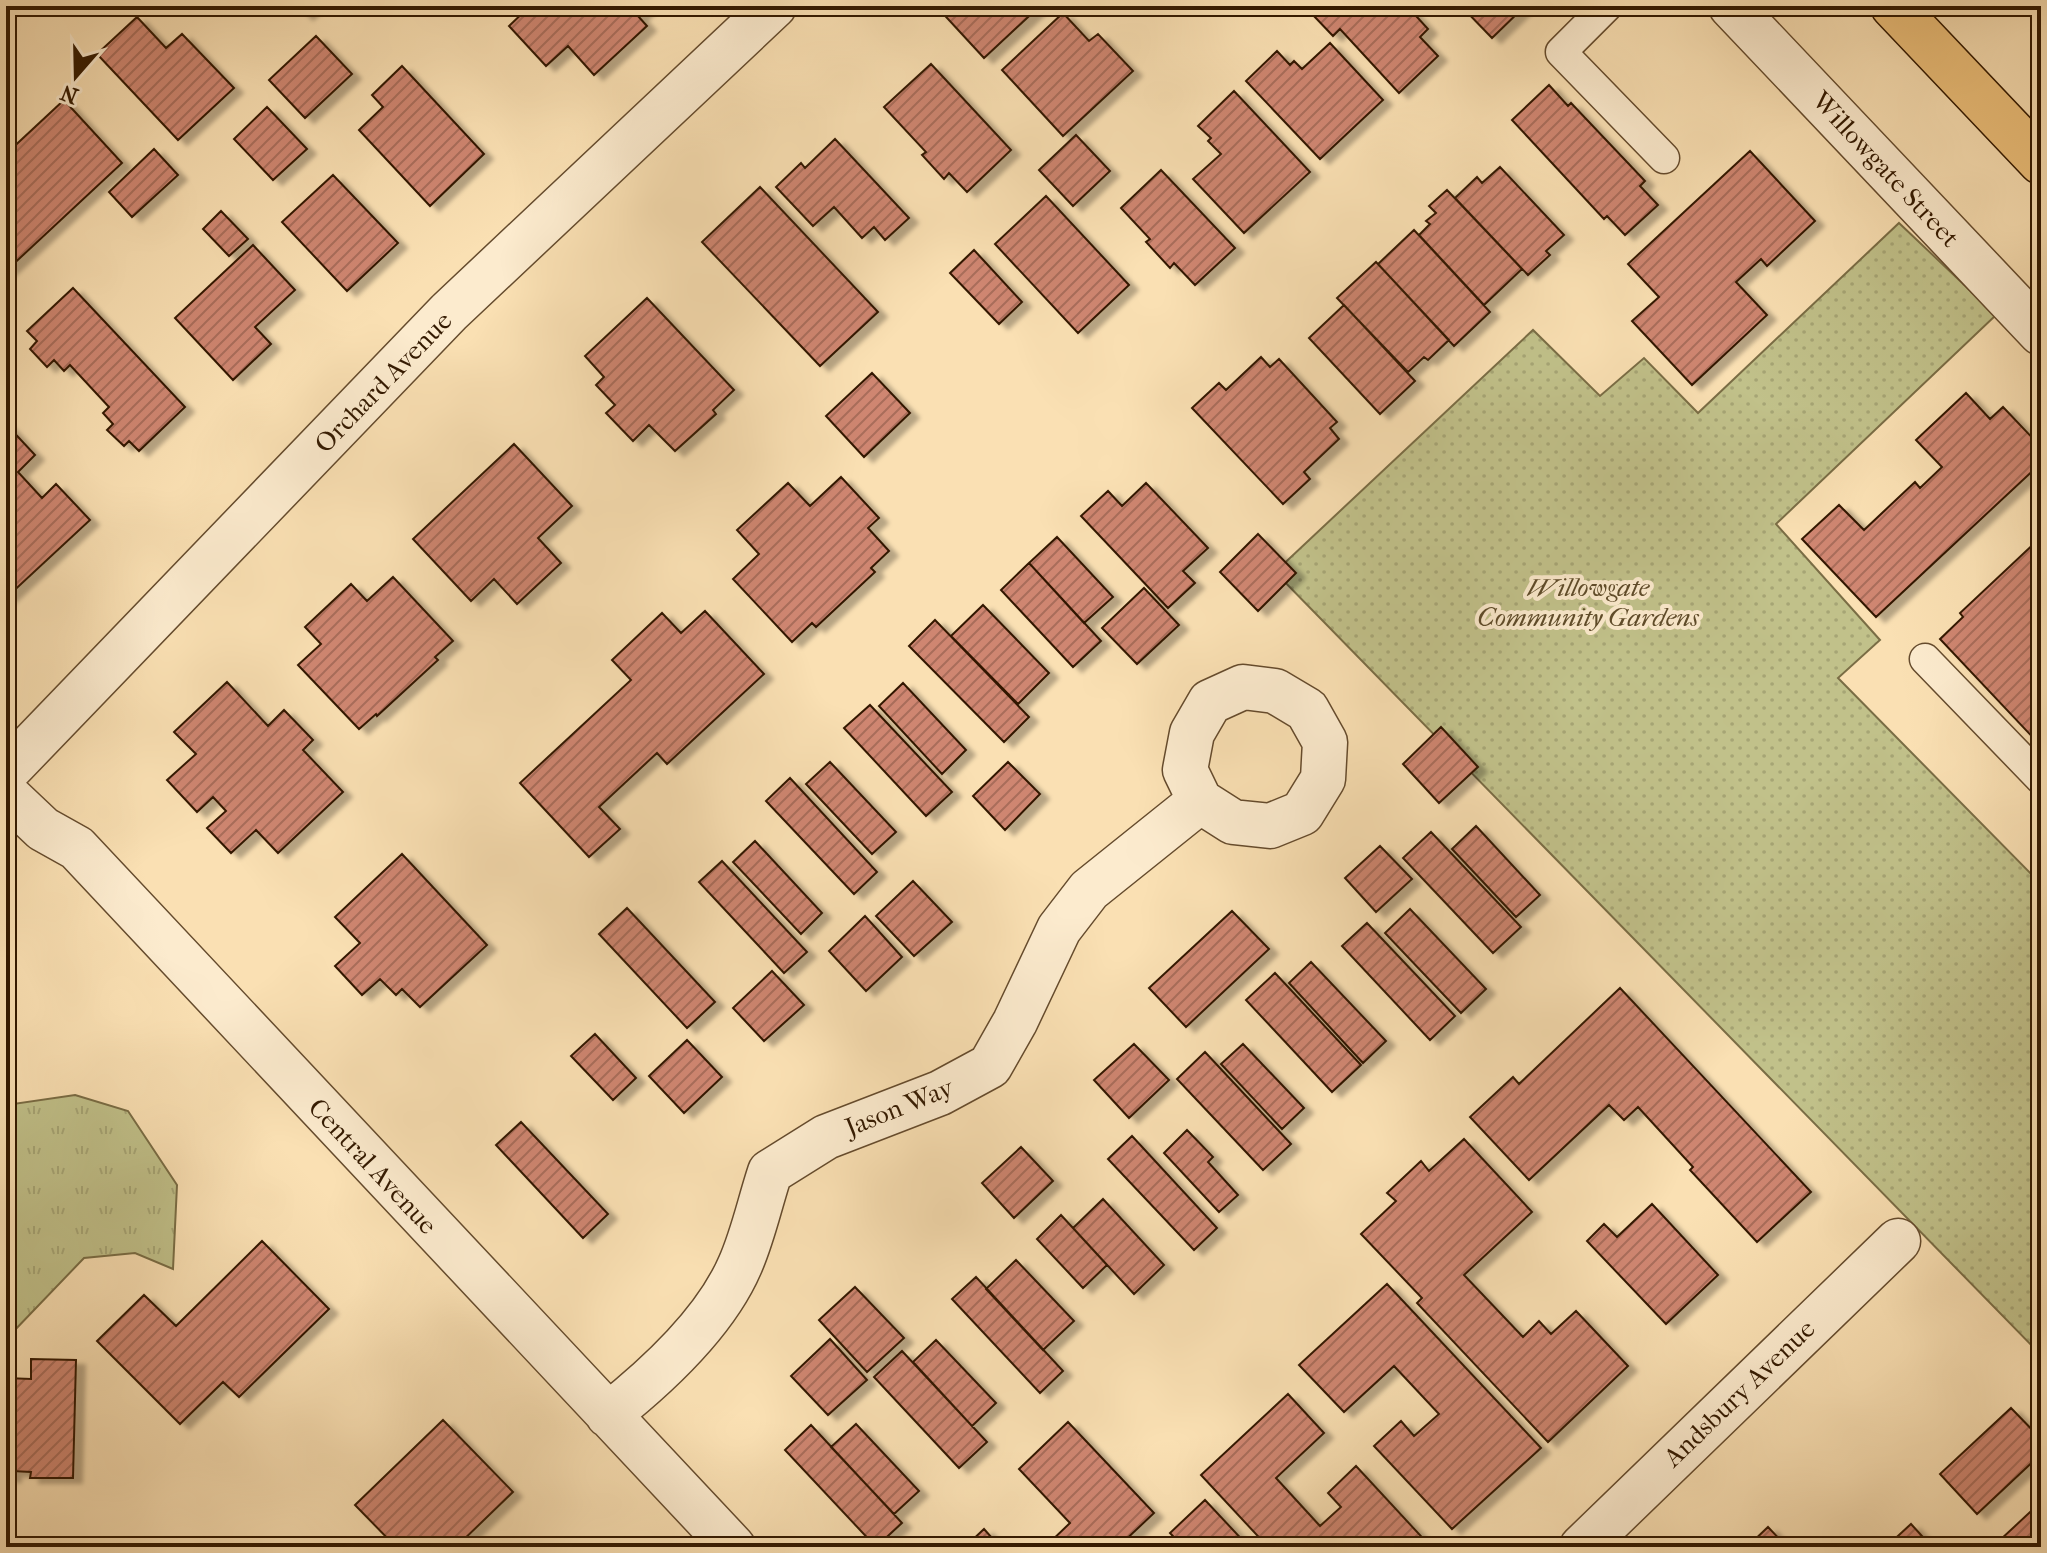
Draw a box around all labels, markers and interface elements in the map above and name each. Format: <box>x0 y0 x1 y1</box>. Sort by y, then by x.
north arrow <box>36 36 116 116</box>
text: N <box>57 79 82 109</box>
street label: Willowgate Street <box>1805 85 1966 254</box>
street label: Orchard Avenue <box>308 305 458 459</box>
park label: Willowgate Community Gardens <box>1477 572 1700 633</box>
street label: Jason Way <box>839 1071 959 1144</box>
street label: Central Avenue <box>302 1092 444 1241</box>
street label: Andsbury Avenue <box>1657 1313 1821 1474</box>

